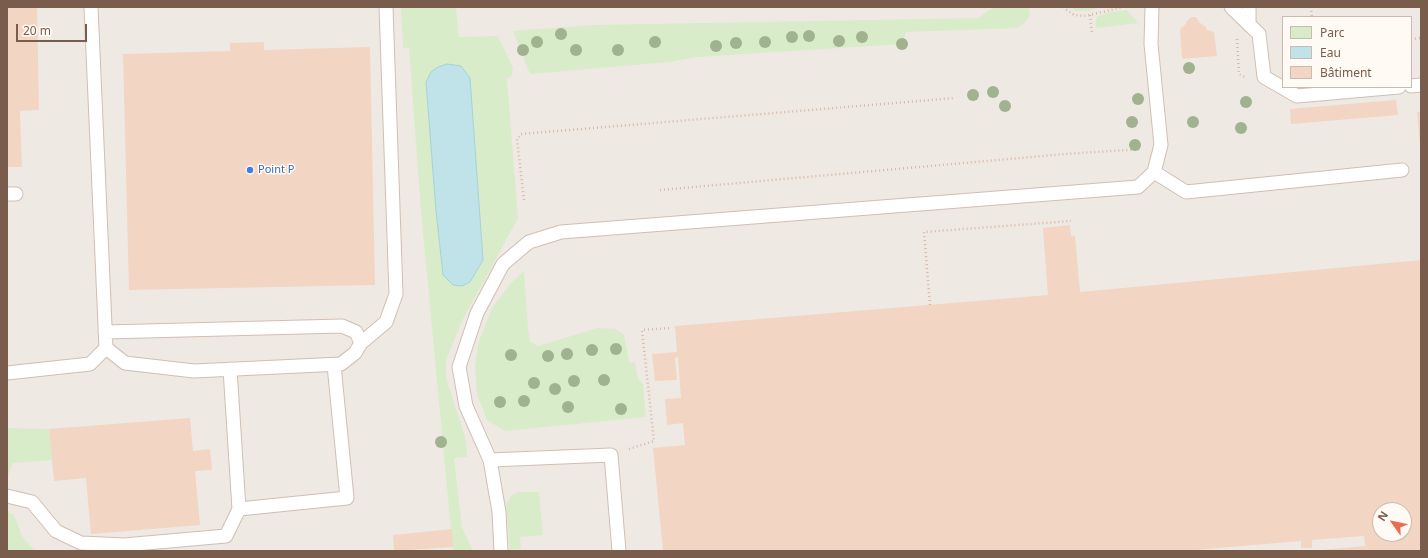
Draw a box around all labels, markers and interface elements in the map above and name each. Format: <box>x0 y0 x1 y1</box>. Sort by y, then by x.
scale bar <box>18 16 89 42</box>
legend <box>1282 16 1412 88</box>
text: 20 m <box>23 22 51 39</box>
text: Parc <box>1320 24 1344 41</box>
text: Eau <box>1320 44 1341 61</box>
text: Bâtiment <box>1320 64 1372 81</box>
place label: Point P <box>258 163 294 177</box>
marker: Point P <box>245 165 255 175</box>
north arrow <box>1372 502 1412 542</box>
text: N <box>1374 508 1391 524</box>

